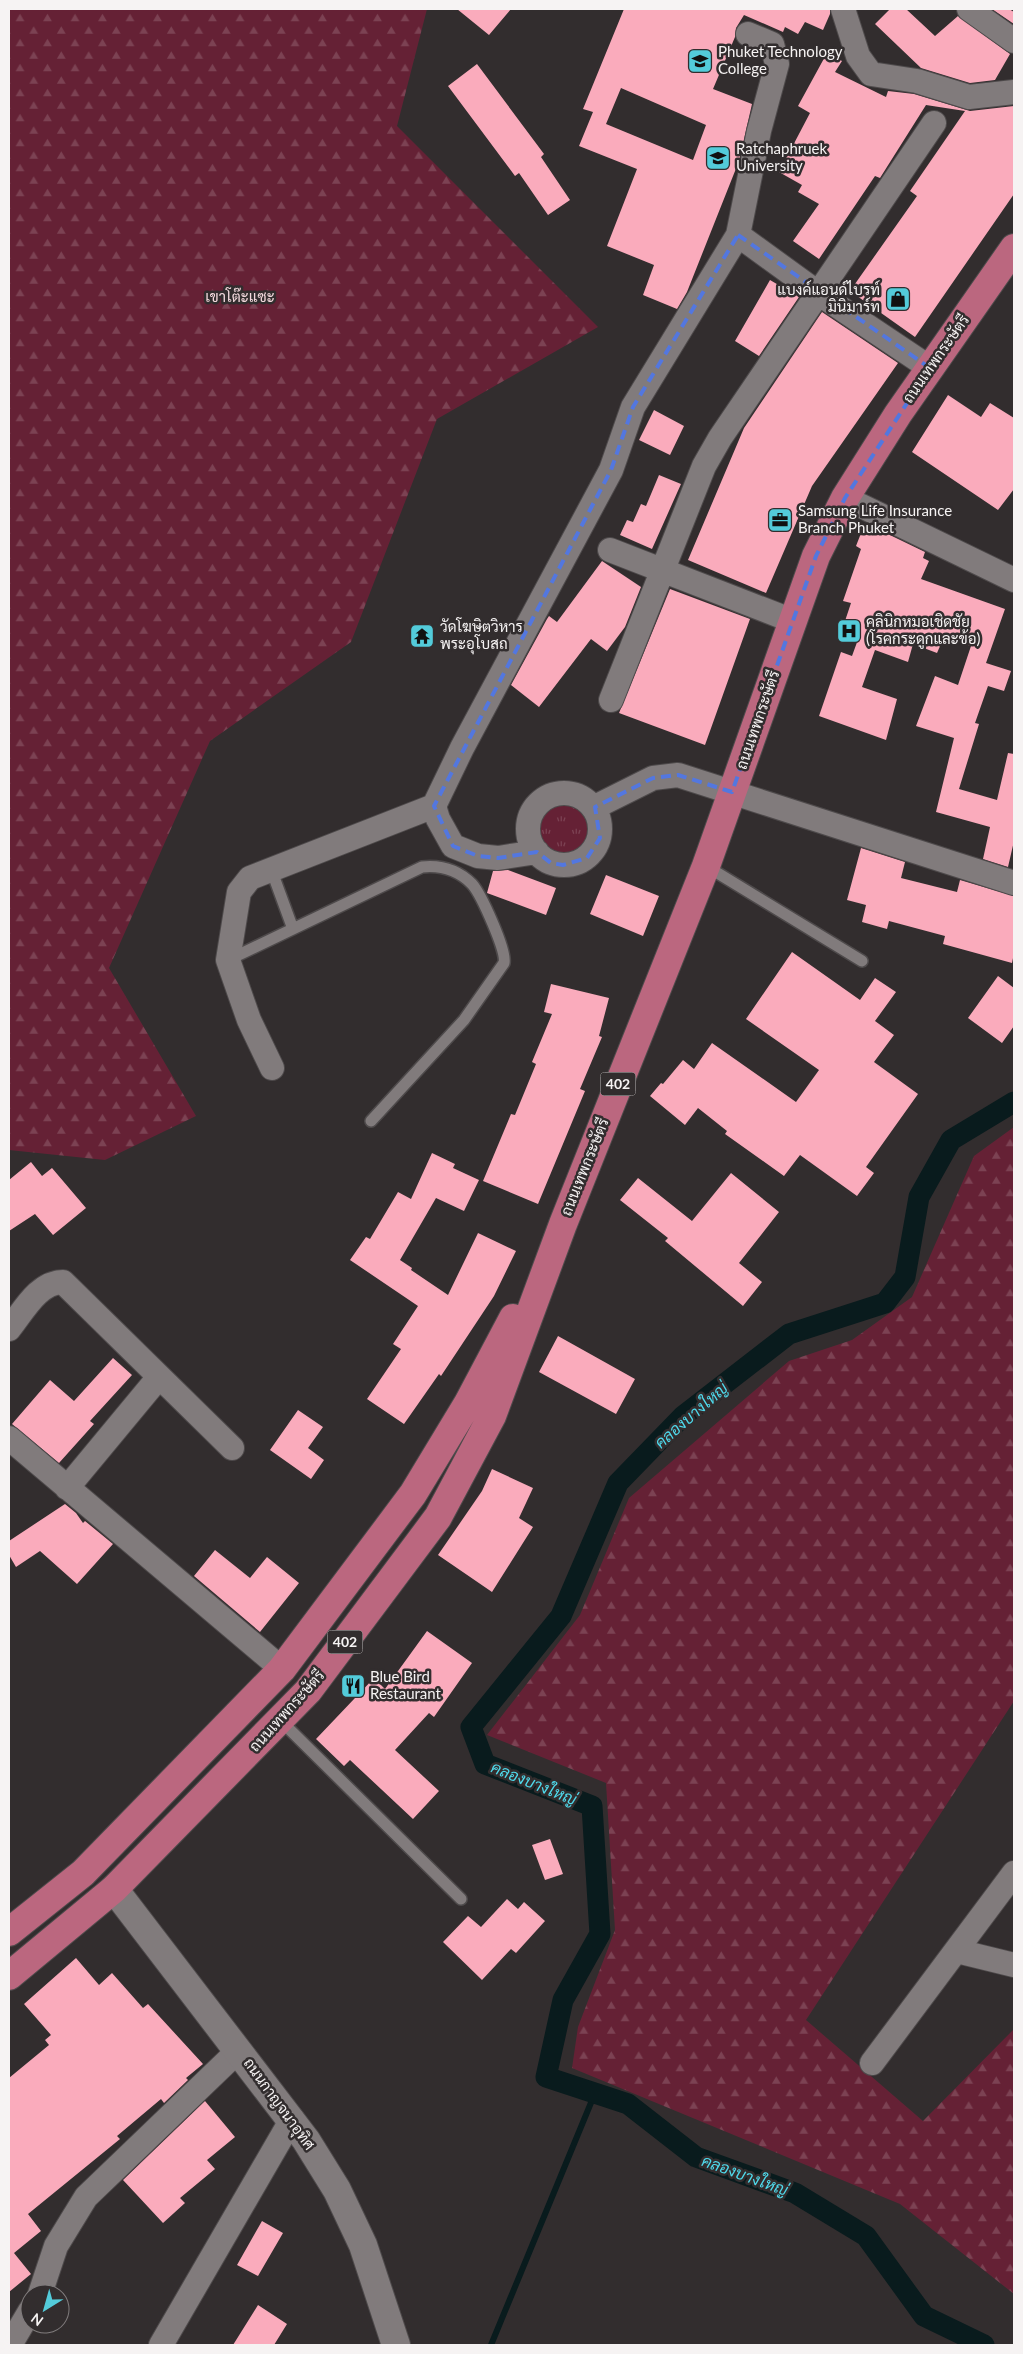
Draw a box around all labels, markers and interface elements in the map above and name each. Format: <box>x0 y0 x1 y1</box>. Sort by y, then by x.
place label: Phuket Technology College <box>718 42 843 77</box>
school or university icon: Phuket Technology College <box>687 48 713 74</box>
place label: Ratchaphruek University <box>736 139 827 174</box>
school or university icon: Ratchaphruek University <box>705 145 731 171</box>
place label: แบงค์แอนด์ไบรท์ มินิมาร์ท <box>777 280 880 315</box>
shop icon: แบงค์แอนด์ไบรท์ มินิมาร์ท <box>885 286 911 312</box>
park label: เขาโต๊ะแซะ <box>205 287 275 305</box>
street label: ถนนเทพกระษัตรี <box>898 311 972 406</box>
place label: Samsung Life Insurance Branch Phuket <box>798 501 952 536</box>
office icon: Samsung Life Insurance Branch Phuket <box>767 507 793 533</box>
place label: คลินิกหมอเชิดชัย (โรคกระดูกและข้อ) <box>866 612 981 649</box>
place label: วัดโฆษิตวิหาร พระอุโบสถ <box>440 617 523 655</box>
hospital icon: คลินิกหมอเชิดชัย (โรคกระดูกและข้อ) <box>836 618 862 644</box>
temple icon: วัดโฆษิตวิหาร พระอุโบสถ <box>409 623 435 649</box>
street label: ถนนเทพกระษัตรี <box>732 668 782 772</box>
road number: 402 <box>600 1072 636 1096</box>
street label: ถนนเทพกระษัตรี <box>556 1115 612 1218</box>
water label: คลองบางใหญ่ <box>650 1376 733 1452</box>
road number: 402 <box>328 1630 362 1654</box>
street label: ถนนเทพกระษัตรี <box>245 1666 328 1755</box>
place label: Blue Bird Restaurant <box>370 1667 442 1702</box>
restaurant icon: Blue Bird Restaurant <box>340 1673 366 1699</box>
water label: คลองบางใหญ่ <box>488 1756 581 1810</box>
street label: ถนนกาญจนาอุทิศ <box>238 2054 319 2155</box>
water label: คลองบางใหญ่ <box>699 2149 792 2200</box>
north arrow <box>20 2284 70 2334</box>
text: N <box>27 2310 46 2330</box>

